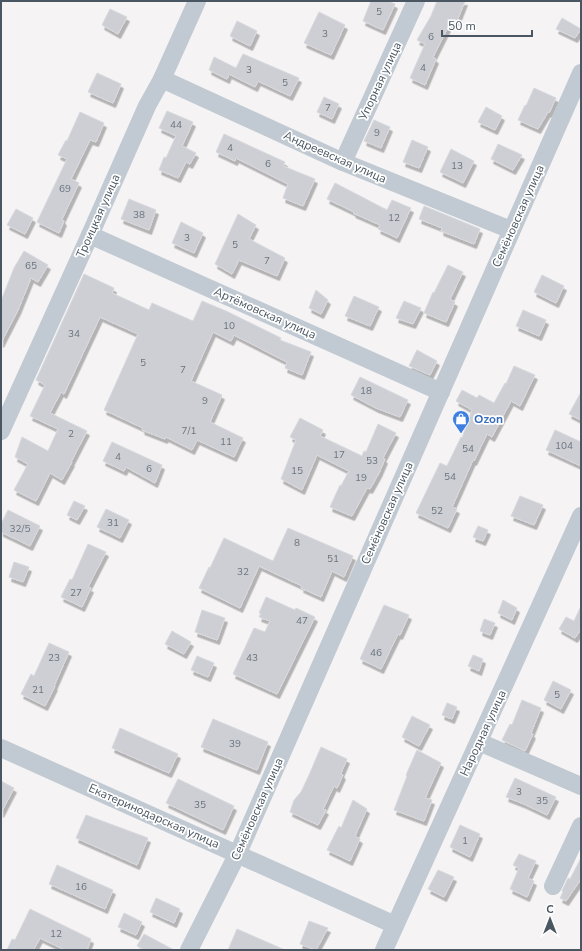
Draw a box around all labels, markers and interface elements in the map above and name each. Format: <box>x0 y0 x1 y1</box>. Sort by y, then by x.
house number: 5 <box>376 5 382 19</box>
scale bar <box>442 12 532 38</box>
text: 50 m <box>448 18 476 34</box>
house number: 3 <box>322 27 328 41</box>
house number: 6 <box>428 30 434 44</box>
street label: Упорная улица <box>354 39 405 124</box>
house number: 4 <box>420 61 426 75</box>
house number: 3 <box>246 63 252 77</box>
house number: 5 <box>282 76 288 90</box>
house number: 7 <box>325 101 331 115</box>
house number: 44 <box>170 118 182 132</box>
house number: 9 <box>374 126 380 140</box>
street label: Андреевская улица <box>281 127 389 187</box>
house number: 4 <box>227 141 233 155</box>
house number: 6 <box>265 157 271 171</box>
house number: 13 <box>451 159 463 173</box>
street label: Семёновская улица <box>488 162 548 270</box>
street label: Троицкая улица <box>72 172 124 260</box>
house number: 69 <box>59 182 71 196</box>
house number: 38 <box>133 208 145 222</box>
house number: 12 <box>388 211 400 225</box>
house number: 3 <box>184 231 190 245</box>
house number: 5 <box>232 238 238 252</box>
house number: 7 <box>264 254 270 268</box>
house number: 65 <box>25 259 37 273</box>
street label: Артёмовская улица <box>211 283 319 343</box>
house number: 10 <box>223 319 235 333</box>
house number: 34 <box>68 327 80 341</box>
house number: 5 <box>140 356 146 370</box>
house number: 7 <box>180 363 186 377</box>
house number: 18 <box>360 384 372 398</box>
house number: 9 <box>202 394 208 408</box>
shop icon: Ozon <box>451 409 471 434</box>
place label: Ozon <box>474 411 503 427</box>
house number: 7/1 <box>182 424 196 438</box>
house number: 2 <box>68 427 74 441</box>
house number: 11 <box>220 435 232 449</box>
house number: 104 <box>555 439 573 453</box>
house number: 54 <box>462 442 474 456</box>
house number: 17 <box>333 448 345 462</box>
house number: 4 <box>115 450 121 464</box>
house number: 53 <box>366 454 378 468</box>
street label: Семёновская улица <box>357 459 417 567</box>
house number: 6 <box>146 462 152 476</box>
house number: 15 <box>291 464 303 478</box>
house number: 54 <box>444 470 456 484</box>
house number: 19 <box>355 471 367 485</box>
house number: 52 <box>431 504 443 518</box>
house number: 31 <box>107 516 119 530</box>
house number: 32/5 <box>10 522 30 536</box>
house number: 8 <box>294 536 300 550</box>
house number: 51 <box>327 552 339 566</box>
house number: 32 <box>237 565 249 579</box>
house number: 27 <box>70 586 82 600</box>
house number: 47 <box>296 614 308 628</box>
house number: 46 <box>370 646 382 660</box>
house number: 23 <box>48 651 60 665</box>
house number: 43 <box>246 651 258 665</box>
house number: 21 <box>32 683 44 697</box>
street label: Народная улица <box>456 687 510 779</box>
house number: 5 <box>554 688 560 702</box>
house number: 39 <box>229 737 241 751</box>
street label: Семёновская улица <box>227 755 287 863</box>
street label: Екатеринодарская улица <box>86 780 222 852</box>
house number: 3 <box>516 785 522 799</box>
house number: 35 <box>536 794 548 808</box>
house number: 35 <box>194 798 206 812</box>
house number: 1 <box>462 834 468 848</box>
house number: 16 <box>75 880 87 894</box>
north arrow <box>530 899 570 939</box>
text: С <box>546 902 554 917</box>
house number: 12 <box>50 927 62 941</box>

